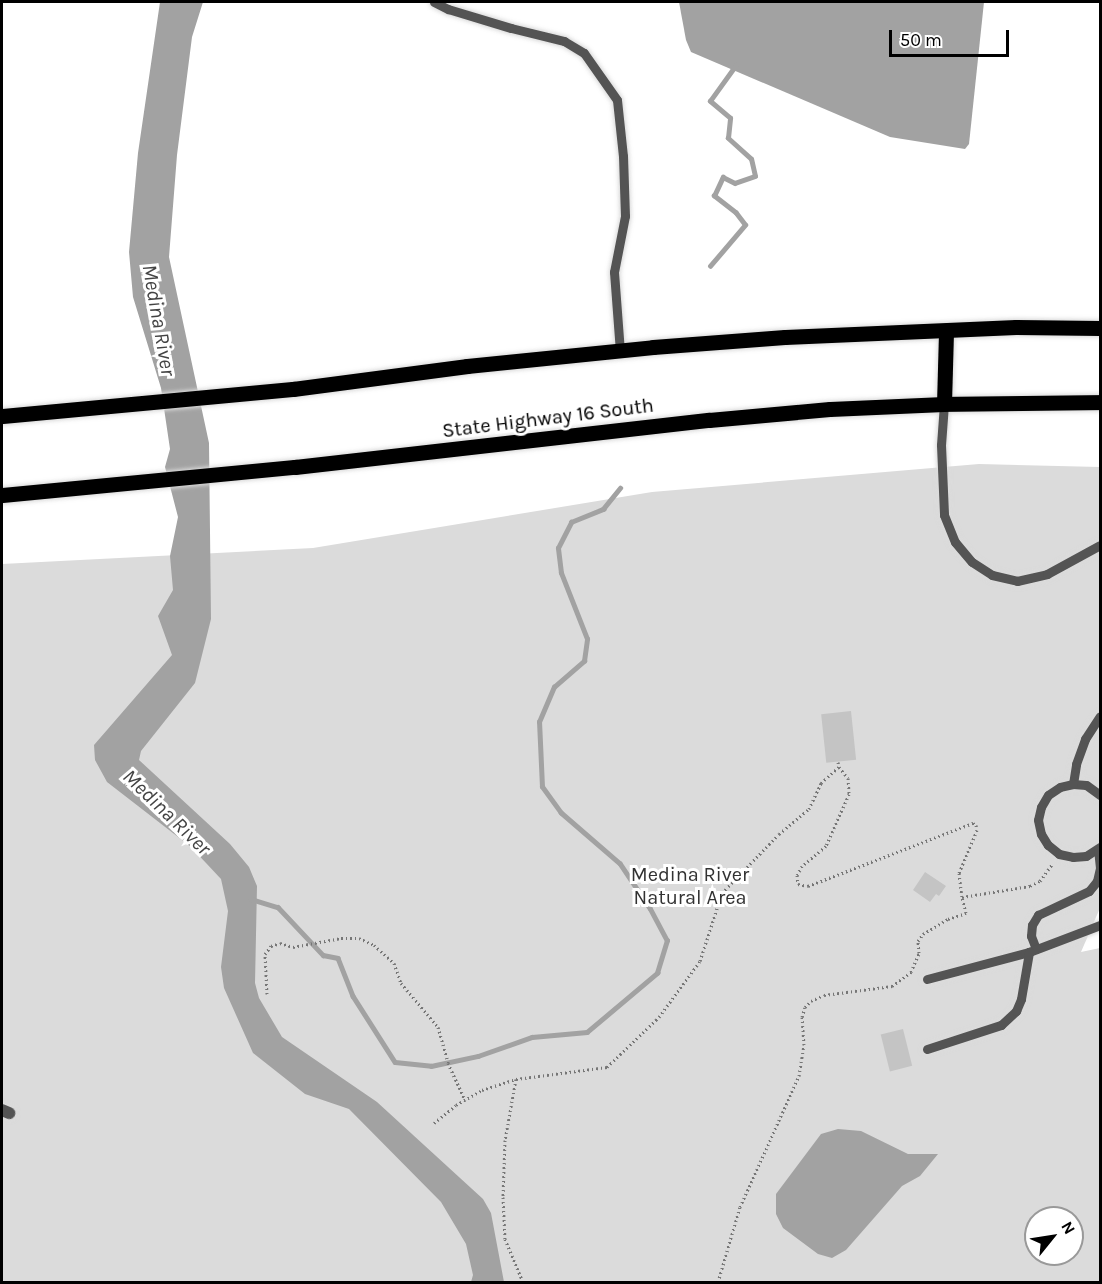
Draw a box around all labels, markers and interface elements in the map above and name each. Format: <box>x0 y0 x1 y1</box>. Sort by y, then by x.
scale bar <box>892 18 1012 56</box>
text: 50 m <box>900 29 942 51</box>
water label: Medina River <box>137 262 181 378</box>
street label: State Highway 16 South <box>441 393 655 443</box>
water label: Medina River <box>118 764 216 860</box>
park label: Medina River Natural Area <box>631 863 749 910</box>
north arrow <box>1024 1206 1084 1266</box>
text: N <box>1057 1218 1079 1237</box>

